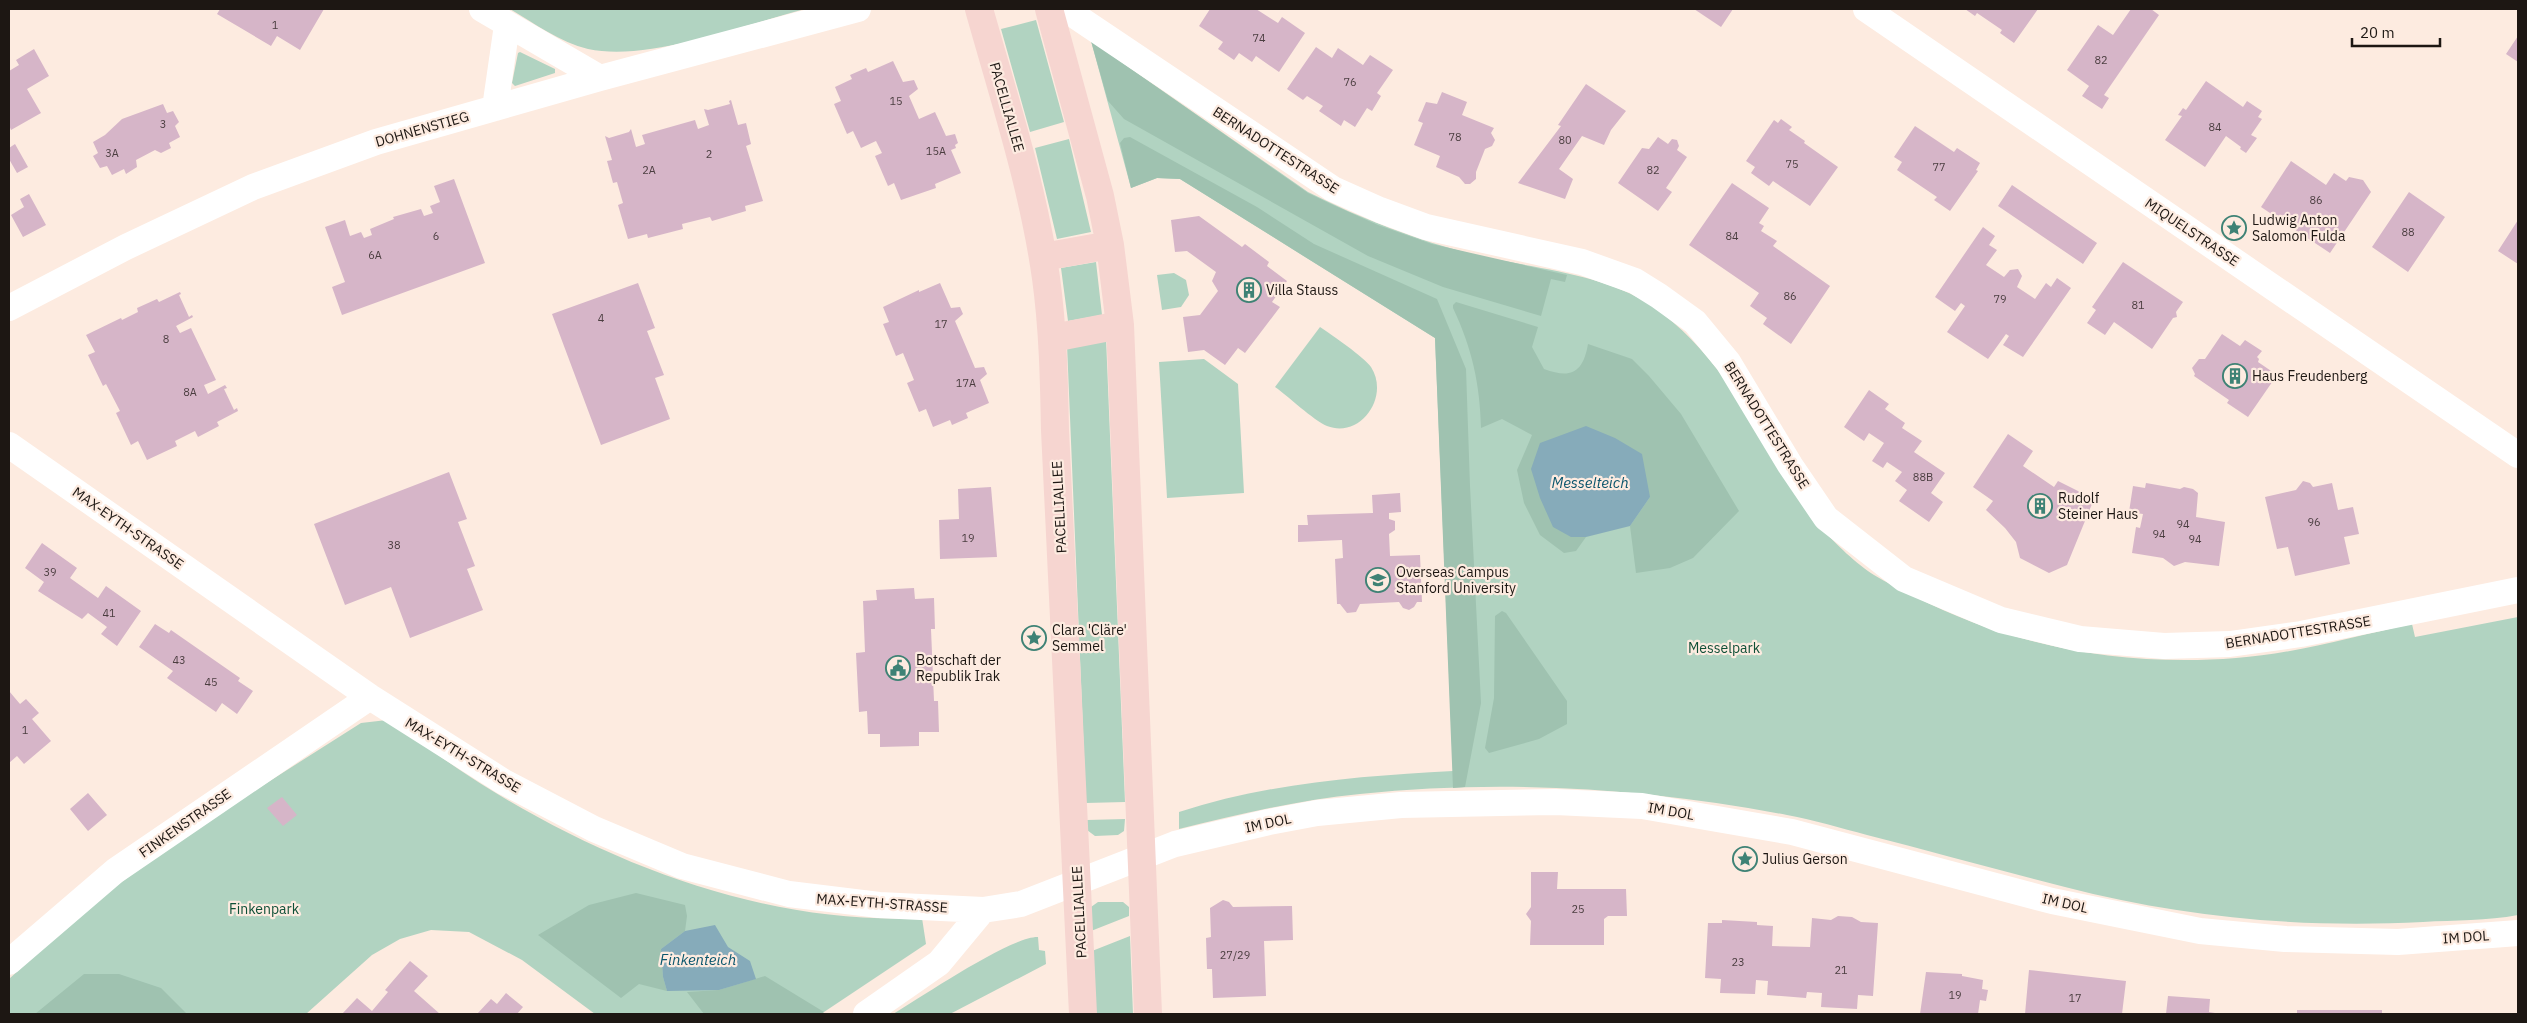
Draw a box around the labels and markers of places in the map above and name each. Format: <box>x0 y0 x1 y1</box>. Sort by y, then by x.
place label: Ludwig Anton Salomon Fulda <box>2252 211 2346 245</box>
place icon: Ludwig Anton Salomon Fulda <box>2221 215 2247 241</box>
building icon: Villa Stauss <box>1236 277 1262 303</box>
place label: Villa Stauss <box>1266 281 1339 299</box>
building icon: Haus Freudenberg <box>2222 363 2248 389</box>
place label: Haus Freudenberg <box>2252 367 2368 385</box>
place label: Rudolf Steiner Haus <box>2058 489 2139 523</box>
building icon: Rudolf Steiner Haus <box>2027 493 2053 519</box>
place label: Overseas Campus Stanford University <box>1396 563 1516 597</box>
school or university icon: Overseas Campus Stanford University <box>1365 567 1391 593</box>
place label: Clara 'Cläre' Semmel <box>1052 621 1127 655</box>
place icon: Clara 'Cläre' Semmel <box>1021 625 1047 651</box>
place label: Botschaft der Republik Irak <box>916 651 1001 685</box>
public building icon: Botschaft der Republik Irak <box>885 655 911 681</box>
place icon: Julius Gerson <box>1732 846 1758 872</box>
place label: Julius Gerson <box>1762 850 1848 868</box>

